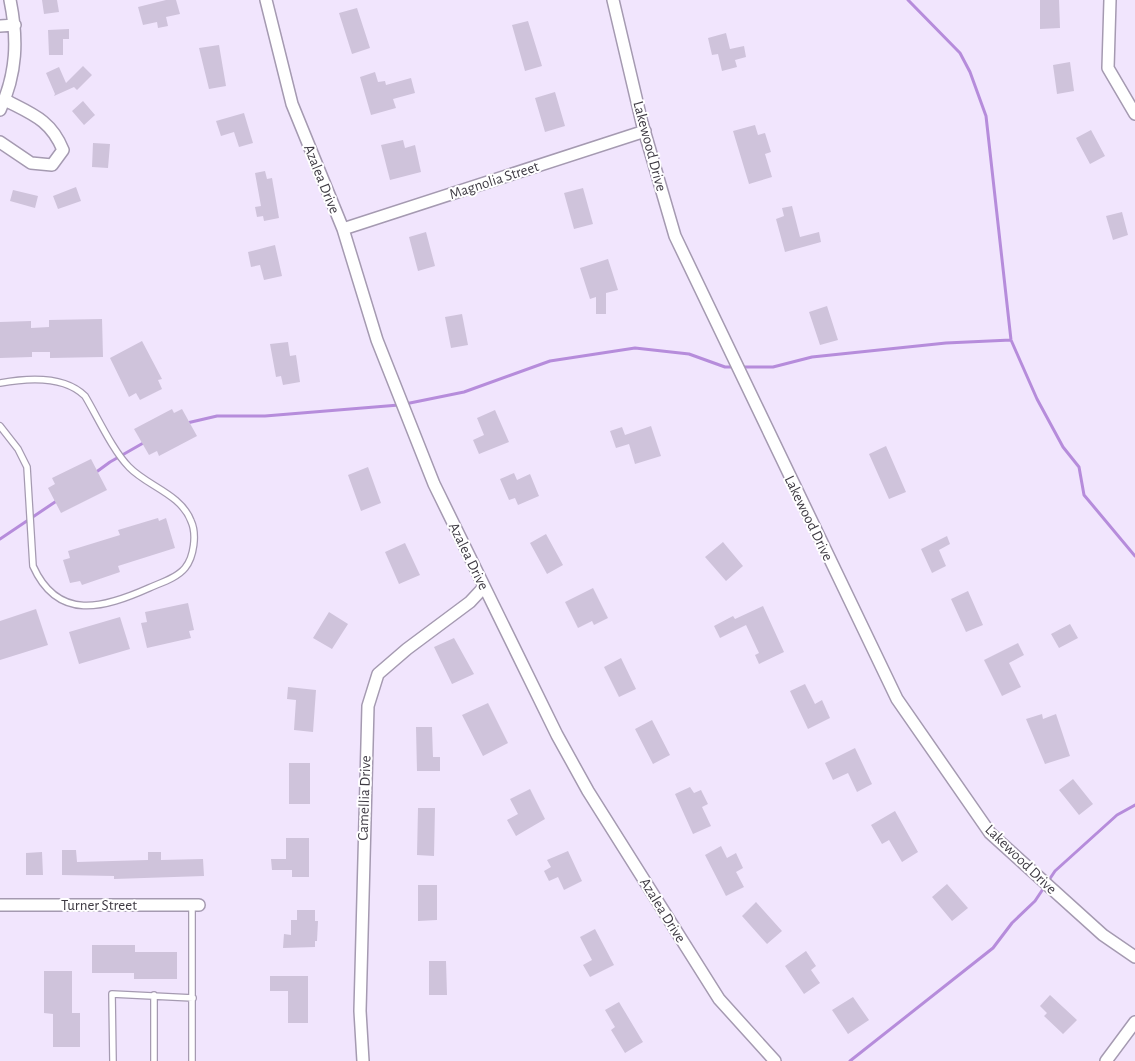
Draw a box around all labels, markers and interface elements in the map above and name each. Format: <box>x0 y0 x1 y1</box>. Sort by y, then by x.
street label: Lakewood Drive <box>630 99 669 193</box>
street label: Azalea Drive <box>301 143 342 216</box>
street label: Magnolia Street <box>448 159 541 202</box>
street label: Lakewood Drive <box>781 473 836 563</box>
street label: Azalea Drive <box>446 520 491 592</box>
street label: Camellia Drive <box>356 755 373 841</box>
street label: Lakewood Drive <box>982 822 1059 897</box>
street label: Azalea Drive <box>637 875 688 945</box>
street label: Turner Street <box>61 898 137 913</box>

